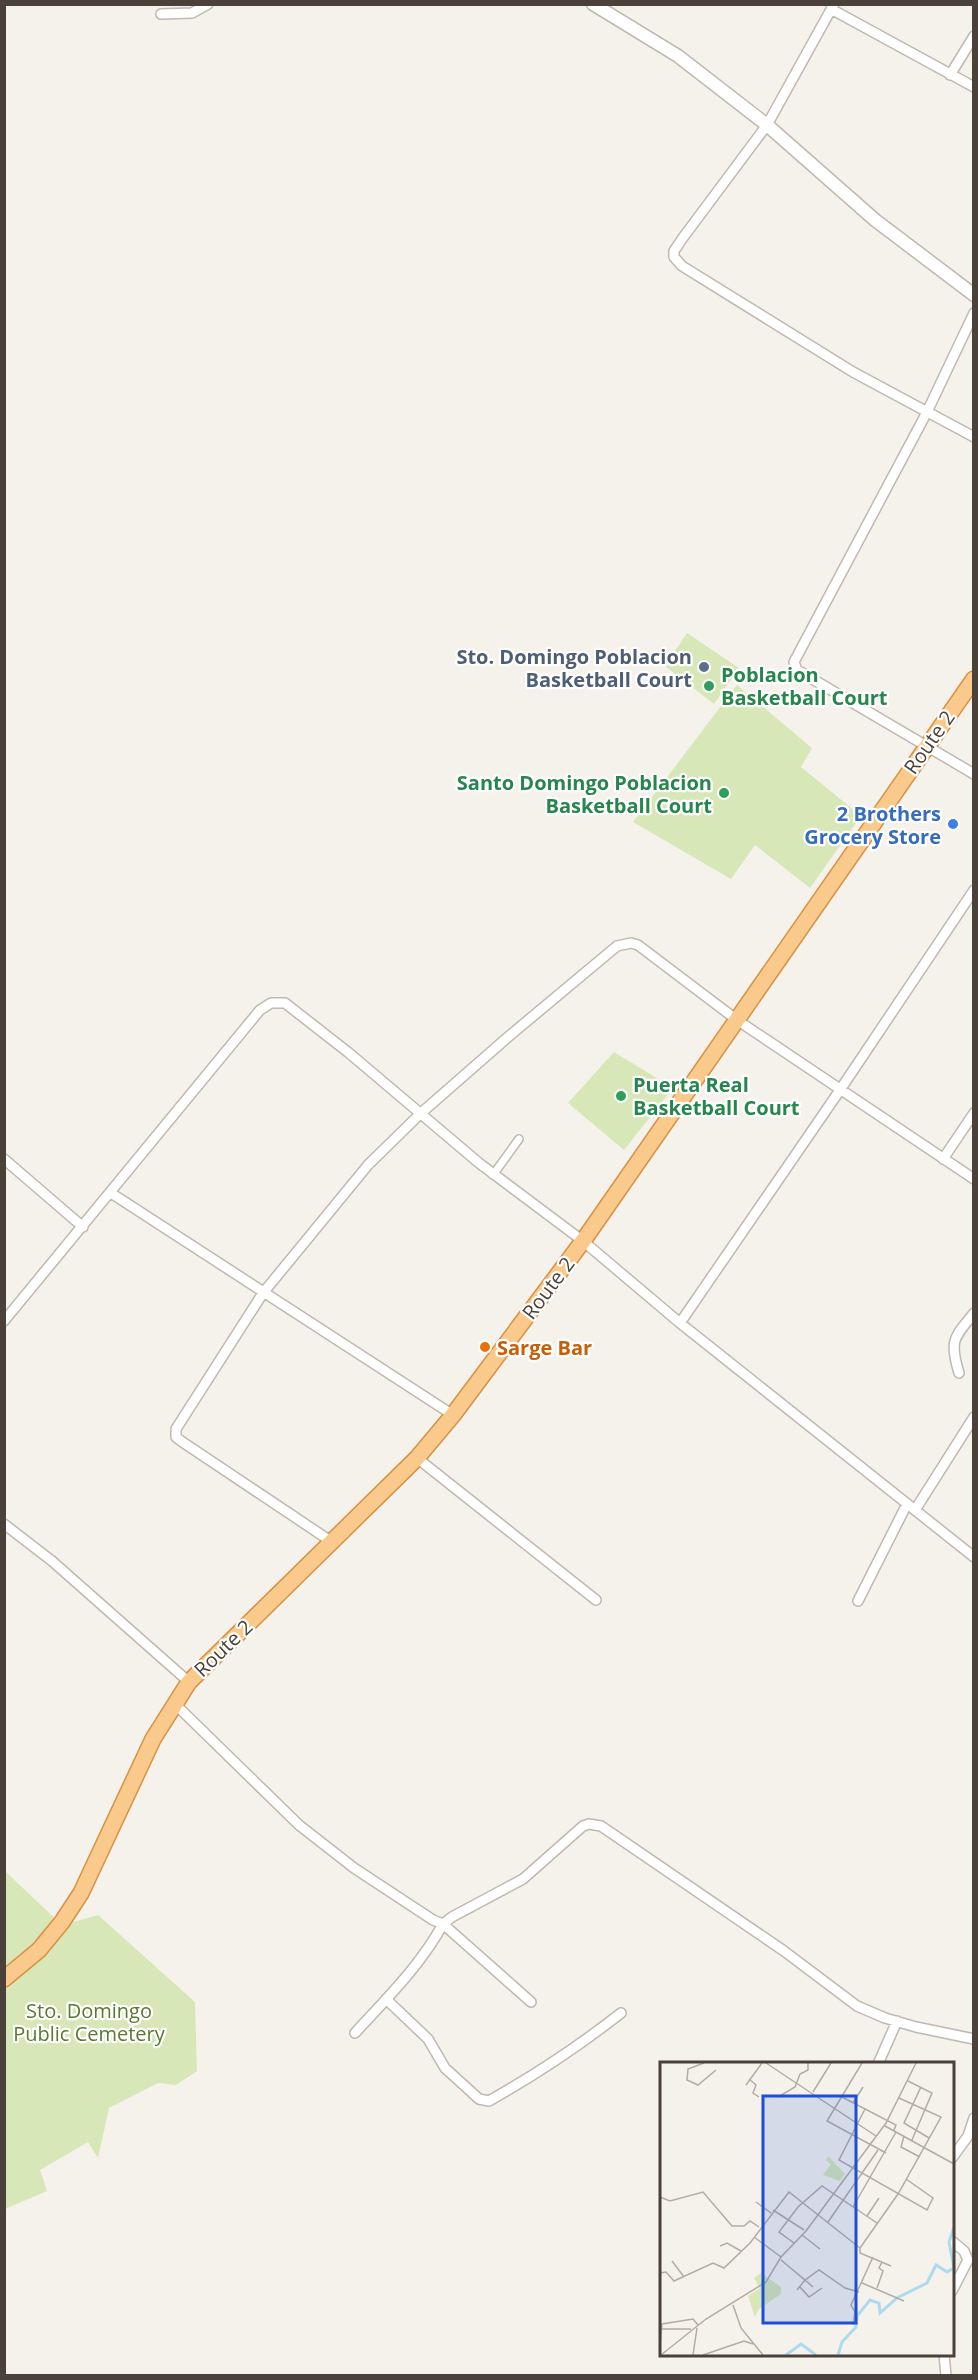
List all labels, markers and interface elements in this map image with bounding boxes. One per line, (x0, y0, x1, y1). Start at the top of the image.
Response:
place label: Sto. Domingo Poblacion Basketball Court (456, 643, 692, 693)
marker: Sto. Domingo Poblacion Basketball Court (697, 660, 711, 674)
place label: Poblacion Basketball Court (721, 661, 888, 711)
marker: Poblacion Basketball Court (702, 679, 716, 693)
street label: Route 2 (897, 705, 961, 779)
place label: Santo Domingo Poblacion Basketball Court (457, 769, 712, 819)
marker: Santo Domingo Poblacion Basketball Court (717, 786, 731, 800)
place label: 2 Brothers Grocery Store (804, 800, 941, 850)
marker: 2 Brothers Grocery Store (946, 817, 960, 831)
place label: Puerta Real Basketball Court (633, 1071, 800, 1121)
marker: Puerta Real Basketball Court (614, 1089, 628, 1103)
street label: Route 2 (516, 1251, 580, 1325)
place label: Sarge Bar (497, 1334, 592, 1361)
marker: Sarge Bar (478, 1340, 492, 1354)
street label: Route 2 (188, 1613, 258, 1683)
park label: Sto. Domingo Public Cemetery (13, 1997, 166, 2047)
inset map (660, 2062, 954, 2356)

